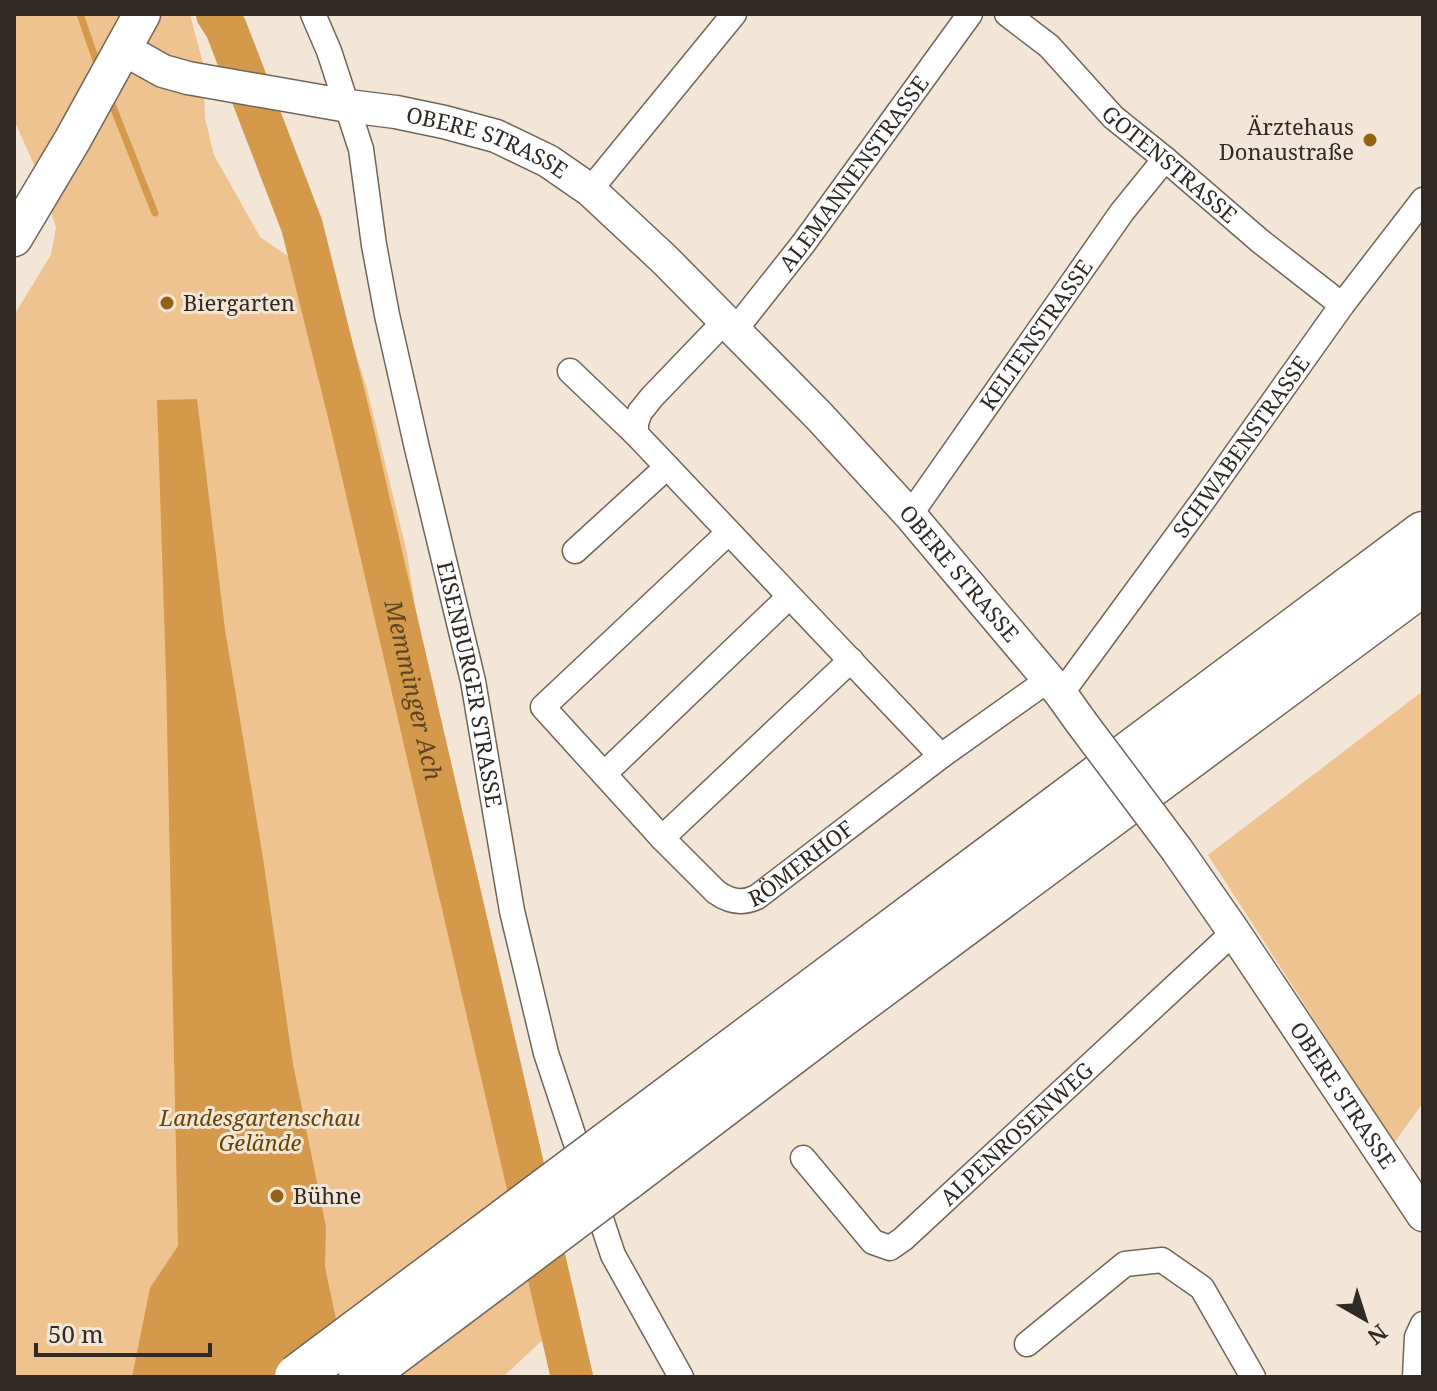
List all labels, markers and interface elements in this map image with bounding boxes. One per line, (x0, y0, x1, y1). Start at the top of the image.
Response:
street label: ALEMANNENSTRASSE (771, 69, 935, 277)
street label: GOTENSTRASSE (1096, 98, 1244, 229)
street label: OBERE STRASSE (404, 99, 574, 185)
place label: Ärztehaus Donaustraße (1219, 111, 1354, 166)
marker: Ärztehaus Donaustraße (1361, 131, 1379, 149)
street label: KELTENSTRASSE (972, 253, 1099, 416)
place label: Biergarten (183, 287, 295, 317)
marker: Biergarten (158, 294, 176, 312)
street label: SCHWABENSTRASSE (1165, 349, 1316, 543)
street label: OBERE STRASSE (894, 497, 1027, 648)
street label: EISENBURGER STRASSE (431, 558, 510, 809)
water label: Memminger Ach (377, 595, 451, 783)
street label: RÖMERHOF (743, 813, 859, 913)
street label: OBERE STRASSE (1284, 1015, 1404, 1174)
street label: ALPENROSENWEG (933, 1054, 1099, 1211)
park label: Landesgartenschau Gelände (159, 1102, 360, 1157)
place label: Bühne (293, 1180, 361, 1210)
marker: Bühne (268, 1187, 286, 1205)
north arrow (1325, 1279, 1405, 1359)
scale bar (36, 1307, 210, 1357)
text: 50 m (48, 1317, 104, 1350)
text: N (1362, 1318, 1394, 1352)

